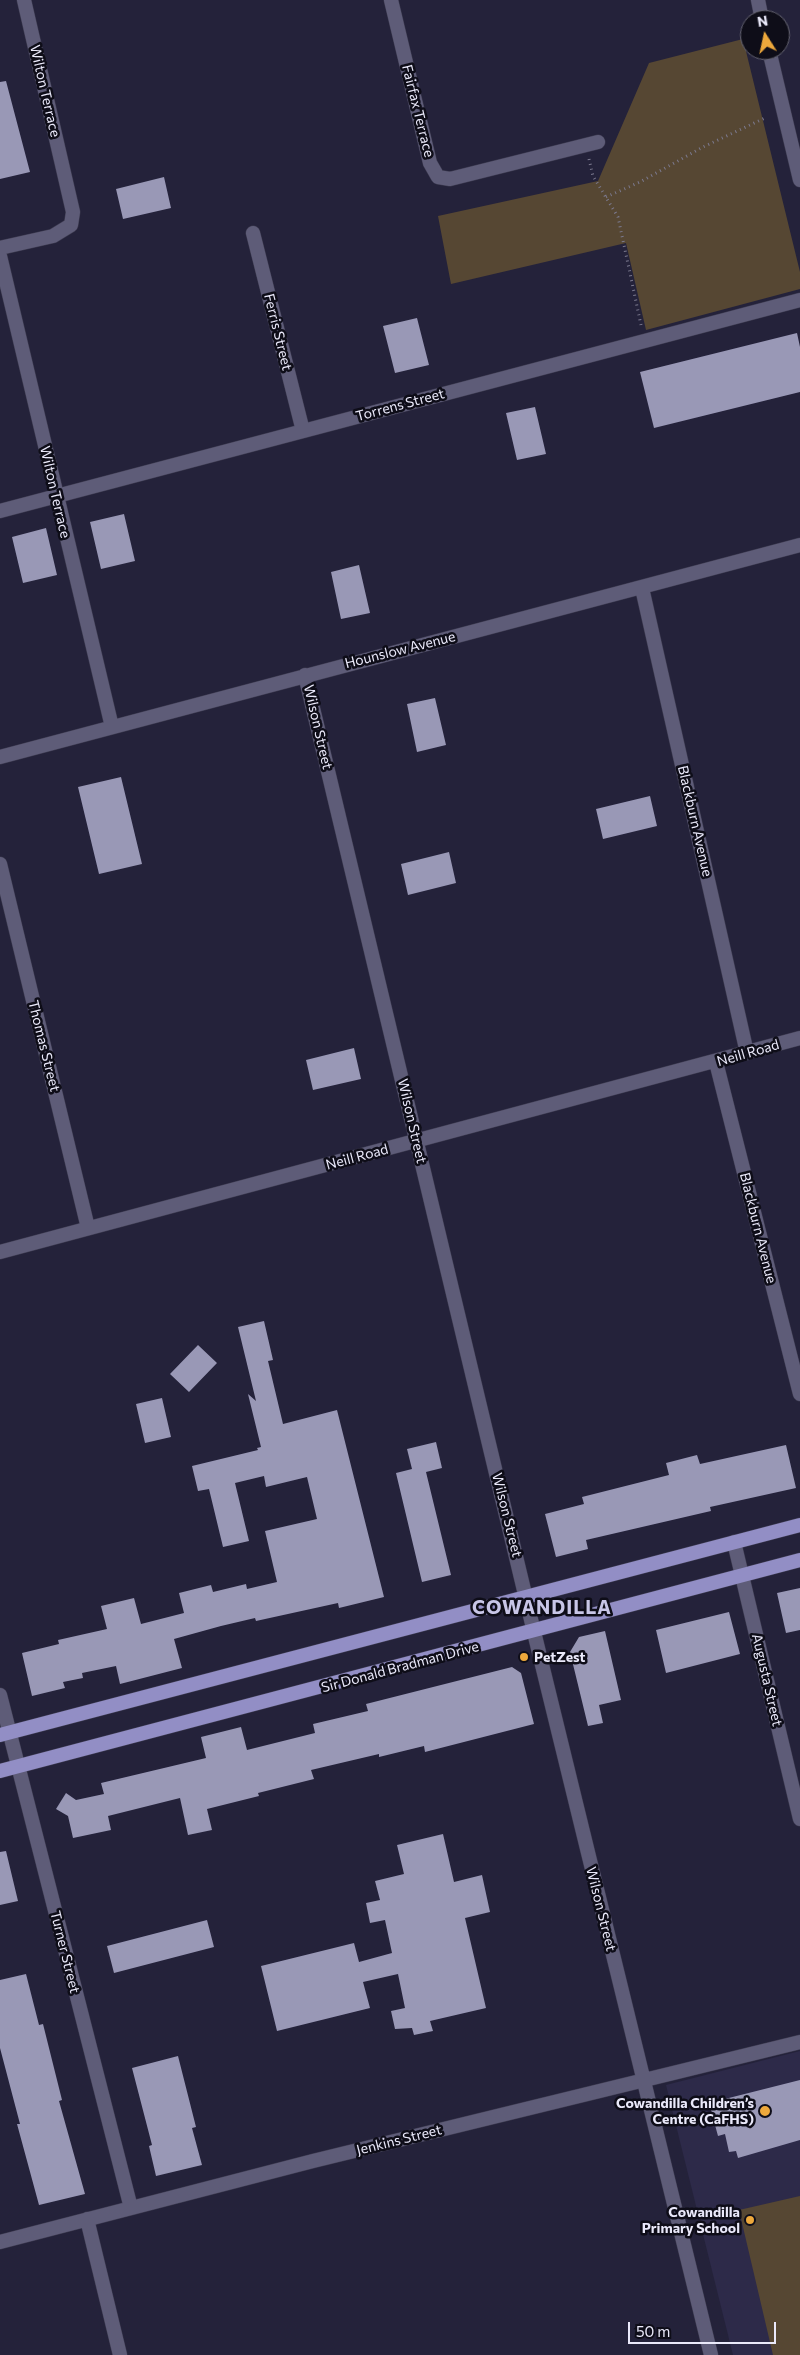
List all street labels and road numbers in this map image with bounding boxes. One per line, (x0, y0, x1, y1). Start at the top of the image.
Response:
street label: Wilton Terrace (26, 43, 64, 139)
street label: Fairfax Terrace (398, 63, 438, 159)
street label: Ferris Street (260, 292, 296, 372)
street label: Torrens Street (354, 385, 446, 425)
street label: Wilton Terrace (36, 444, 74, 540)
street label: Hounslow Avenue (343, 628, 457, 672)
street label: Wilson Street (300, 683, 336, 771)
street label: Blackburn Avenue (674, 764, 716, 878)
street label: Thomas Street (25, 999, 63, 1093)
street label: Neill Road (715, 1036, 781, 1070)
street label: Wilson Street (394, 1077, 430, 1165)
street label: Neill Road (324, 1141, 390, 1173)
street label: Blackburn Avenue (736, 1171, 780, 1285)
street label: Wilson Street (488, 1471, 526, 1559)
street label: Augusta Street (748, 1632, 786, 1728)
street label: Sir Donald Bradman Drive (319, 1638, 481, 1696)
street label: Wilson Street (582, 1865, 620, 1953)
street label: Turner Street (47, 1909, 83, 1995)
street label: Jenkins Street (355, 2121, 443, 2159)

